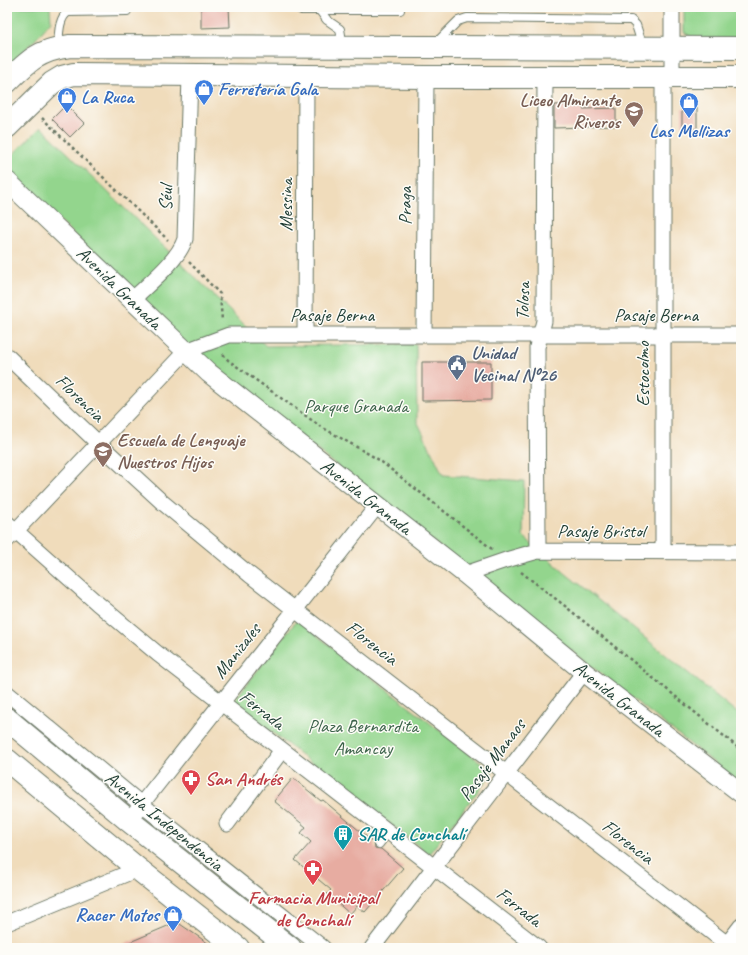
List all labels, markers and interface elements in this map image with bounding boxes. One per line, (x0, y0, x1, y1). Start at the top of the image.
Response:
place label: Ferretería Gala (218, 77, 320, 101)
shop icon: Ferretería Gala (193, 78, 215, 106)
place label: La Ruca (81, 85, 136, 109)
shop icon: La Ruca (56, 86, 78, 114)
place label: Liceo Almirante Riveros (520, 88, 622, 134)
shop icon: Las Mellizas (678, 91, 700, 119)
school or university icon: Liceo Almirante Riveros (623, 100, 645, 128)
place label: Las Mellizas (649, 119, 731, 143)
street label: Messina (274, 176, 298, 231)
street label: Séul (154, 181, 179, 211)
street label: Praga (393, 186, 417, 225)
street label: Avenida Granada (71, 241, 168, 336)
street label: Tolosa (510, 279, 536, 320)
street label: Pasaje Berna (290, 303, 375, 327)
street label: Pasaje Berna (614, 303, 699, 327)
street label: Estocolmo (631, 340, 655, 406)
place label: Unidad Vecinal Nº26 (471, 341, 558, 387)
public building icon: Unidad Vecinal Nº26 (446, 353, 468, 381)
street label: Florencia (50, 369, 111, 428)
park label: Parque Granada (304, 394, 410, 418)
place label: Escuela de Lenguaje Nuestros Hijos (117, 428, 246, 474)
school or university icon: Escuela de Lenguaje Nuestros Hijos (92, 440, 114, 468)
street label: Avenida Granada (315, 454, 418, 542)
street label: Pasaje Bristol (557, 519, 649, 543)
street label: Florencia (341, 615, 404, 672)
street label: Manizales (208, 617, 268, 683)
street label: Avenida Granada (568, 656, 671, 744)
street label: Ferrada (234, 685, 291, 737)
street label: Pasaje Manaos (453, 712, 532, 806)
park label: Plaza Bernardita Amancay (308, 714, 420, 760)
street label: Avenida Independencia (100, 766, 229, 877)
place label: San Andrés (205, 767, 284, 791)
pharmacy icon: San Andrés (180, 768, 202, 796)
street label: Florencia (597, 814, 660, 871)
place label: SAR de Conchalí (357, 822, 469, 846)
building icon: SAR de Conchalí (332, 823, 354, 851)
pharmacy icon: Farmacia Municipal de Conchalí (302, 858, 324, 886)
street label: Ferrada (491, 882, 548, 934)
place label: Farmacia Municipal de Conchalí (248, 886, 381, 932)
place label: Racer Motos (75, 903, 161, 927)
shop icon: Racer Motos (162, 904, 184, 932)

